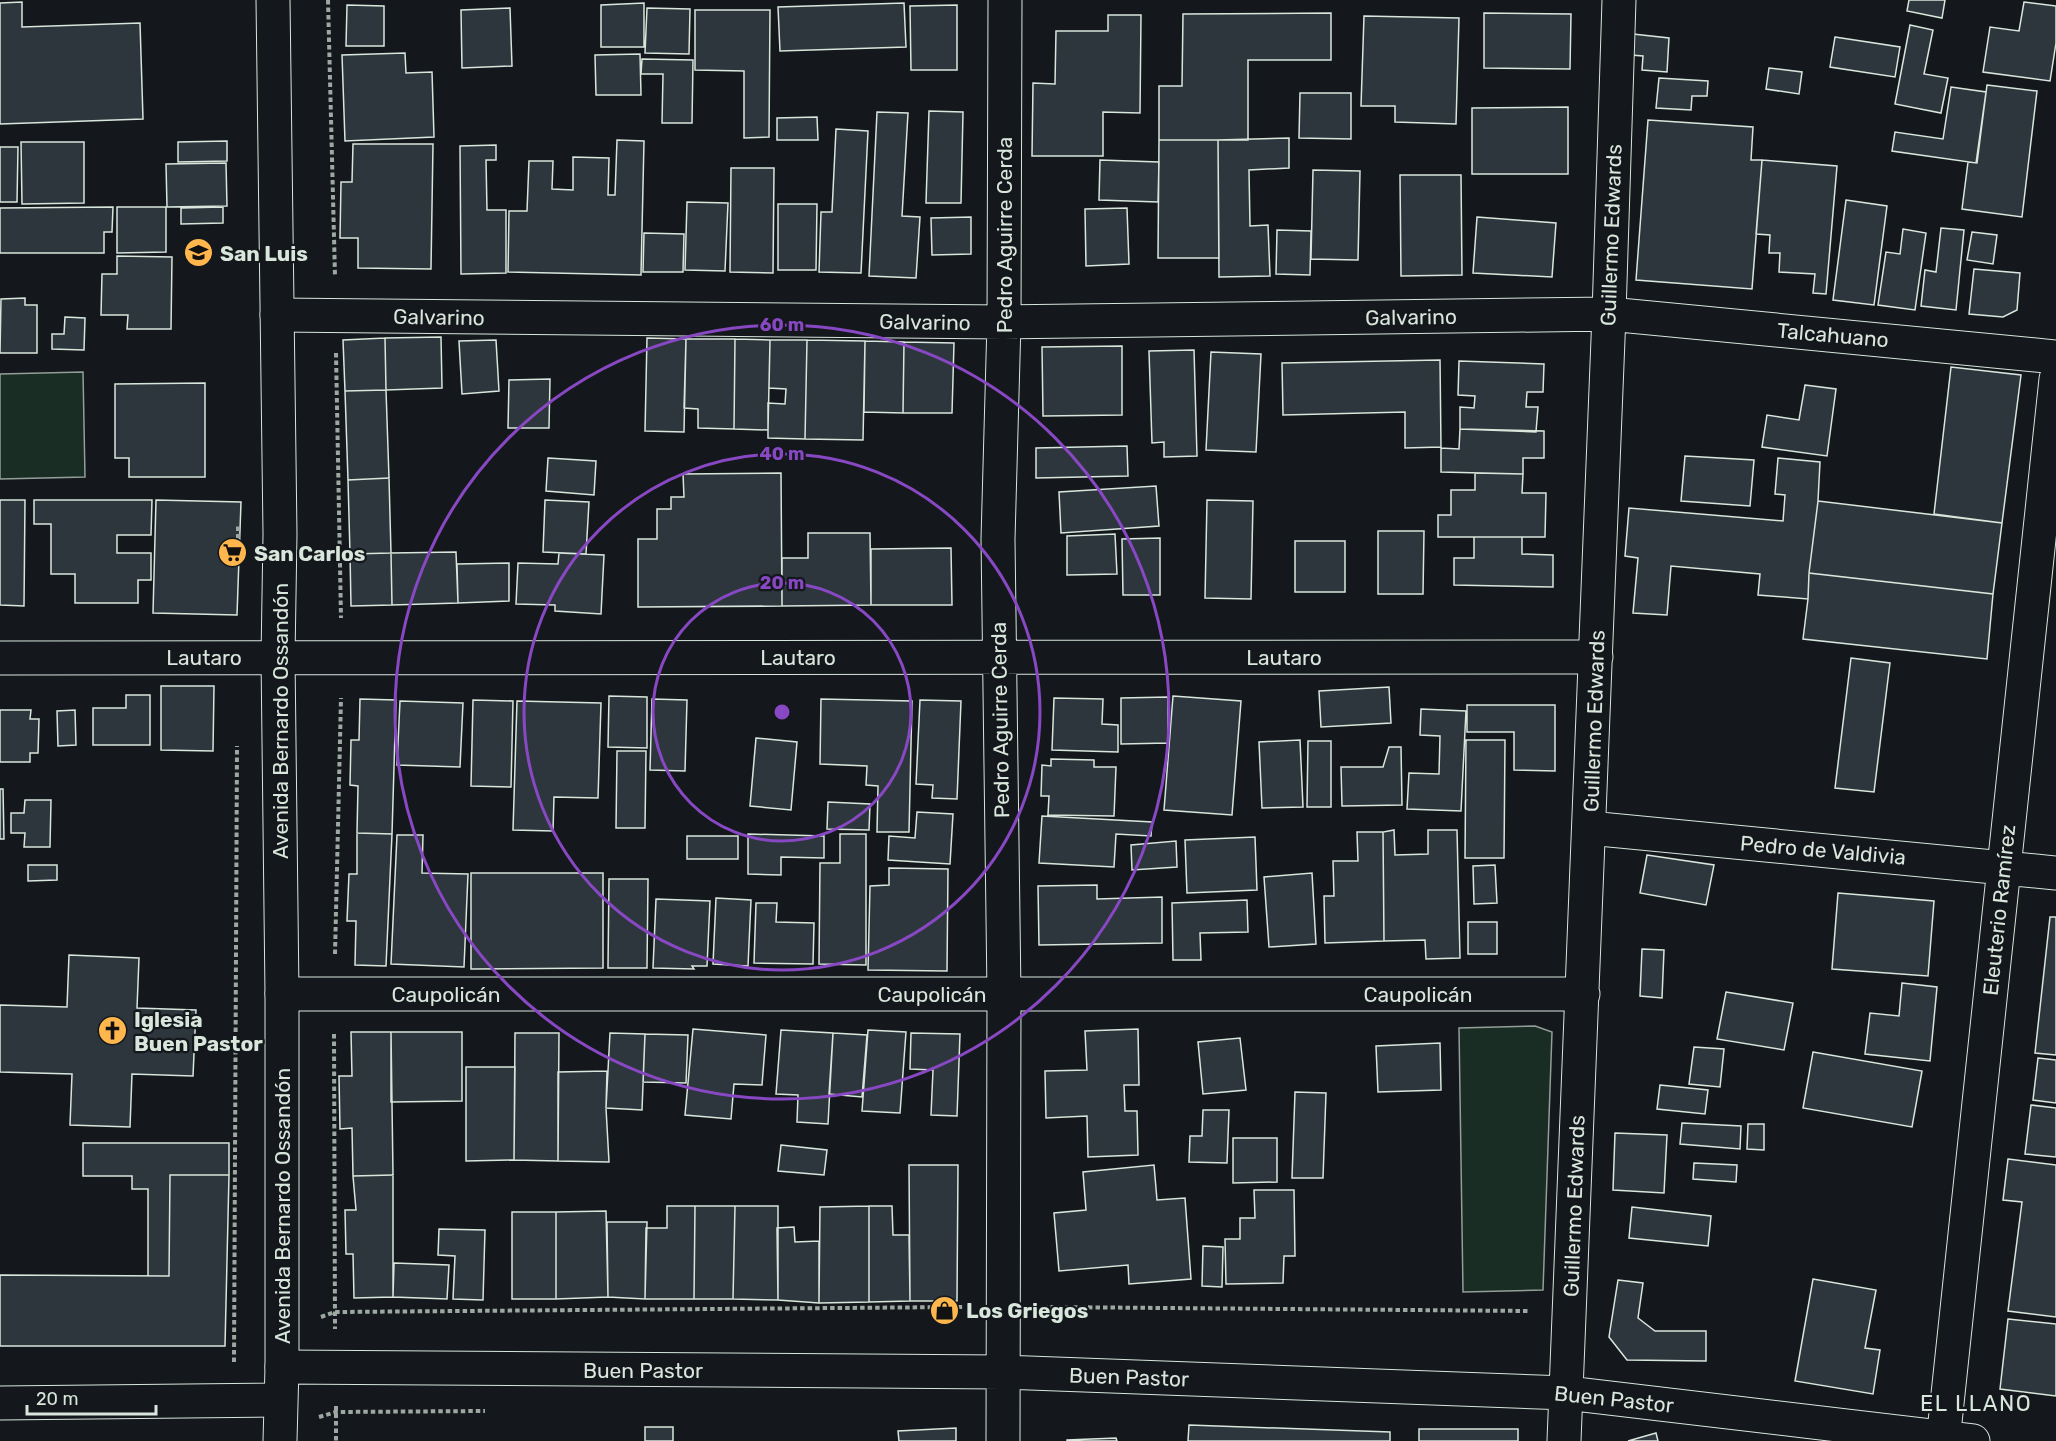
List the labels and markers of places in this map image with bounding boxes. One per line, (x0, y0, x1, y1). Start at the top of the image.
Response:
school or university icon: San Luis (183, 237, 215, 269)
place label: San Luis (220, 241, 308, 266)
supermarket icon: San Carlos (217, 537, 249, 569)
place label: San Carlos (254, 541, 365, 566)
centre of rings (772, 702, 792, 722)
place label: Iglesia Buen Pastor (134, 1007, 263, 1056)
church icon: Iglesia Buen Pastor (97, 1015, 129, 1047)
shop icon: Los Griegos (929, 1294, 961, 1326)
place label: Los Griegos (966, 1298, 1088, 1323)

